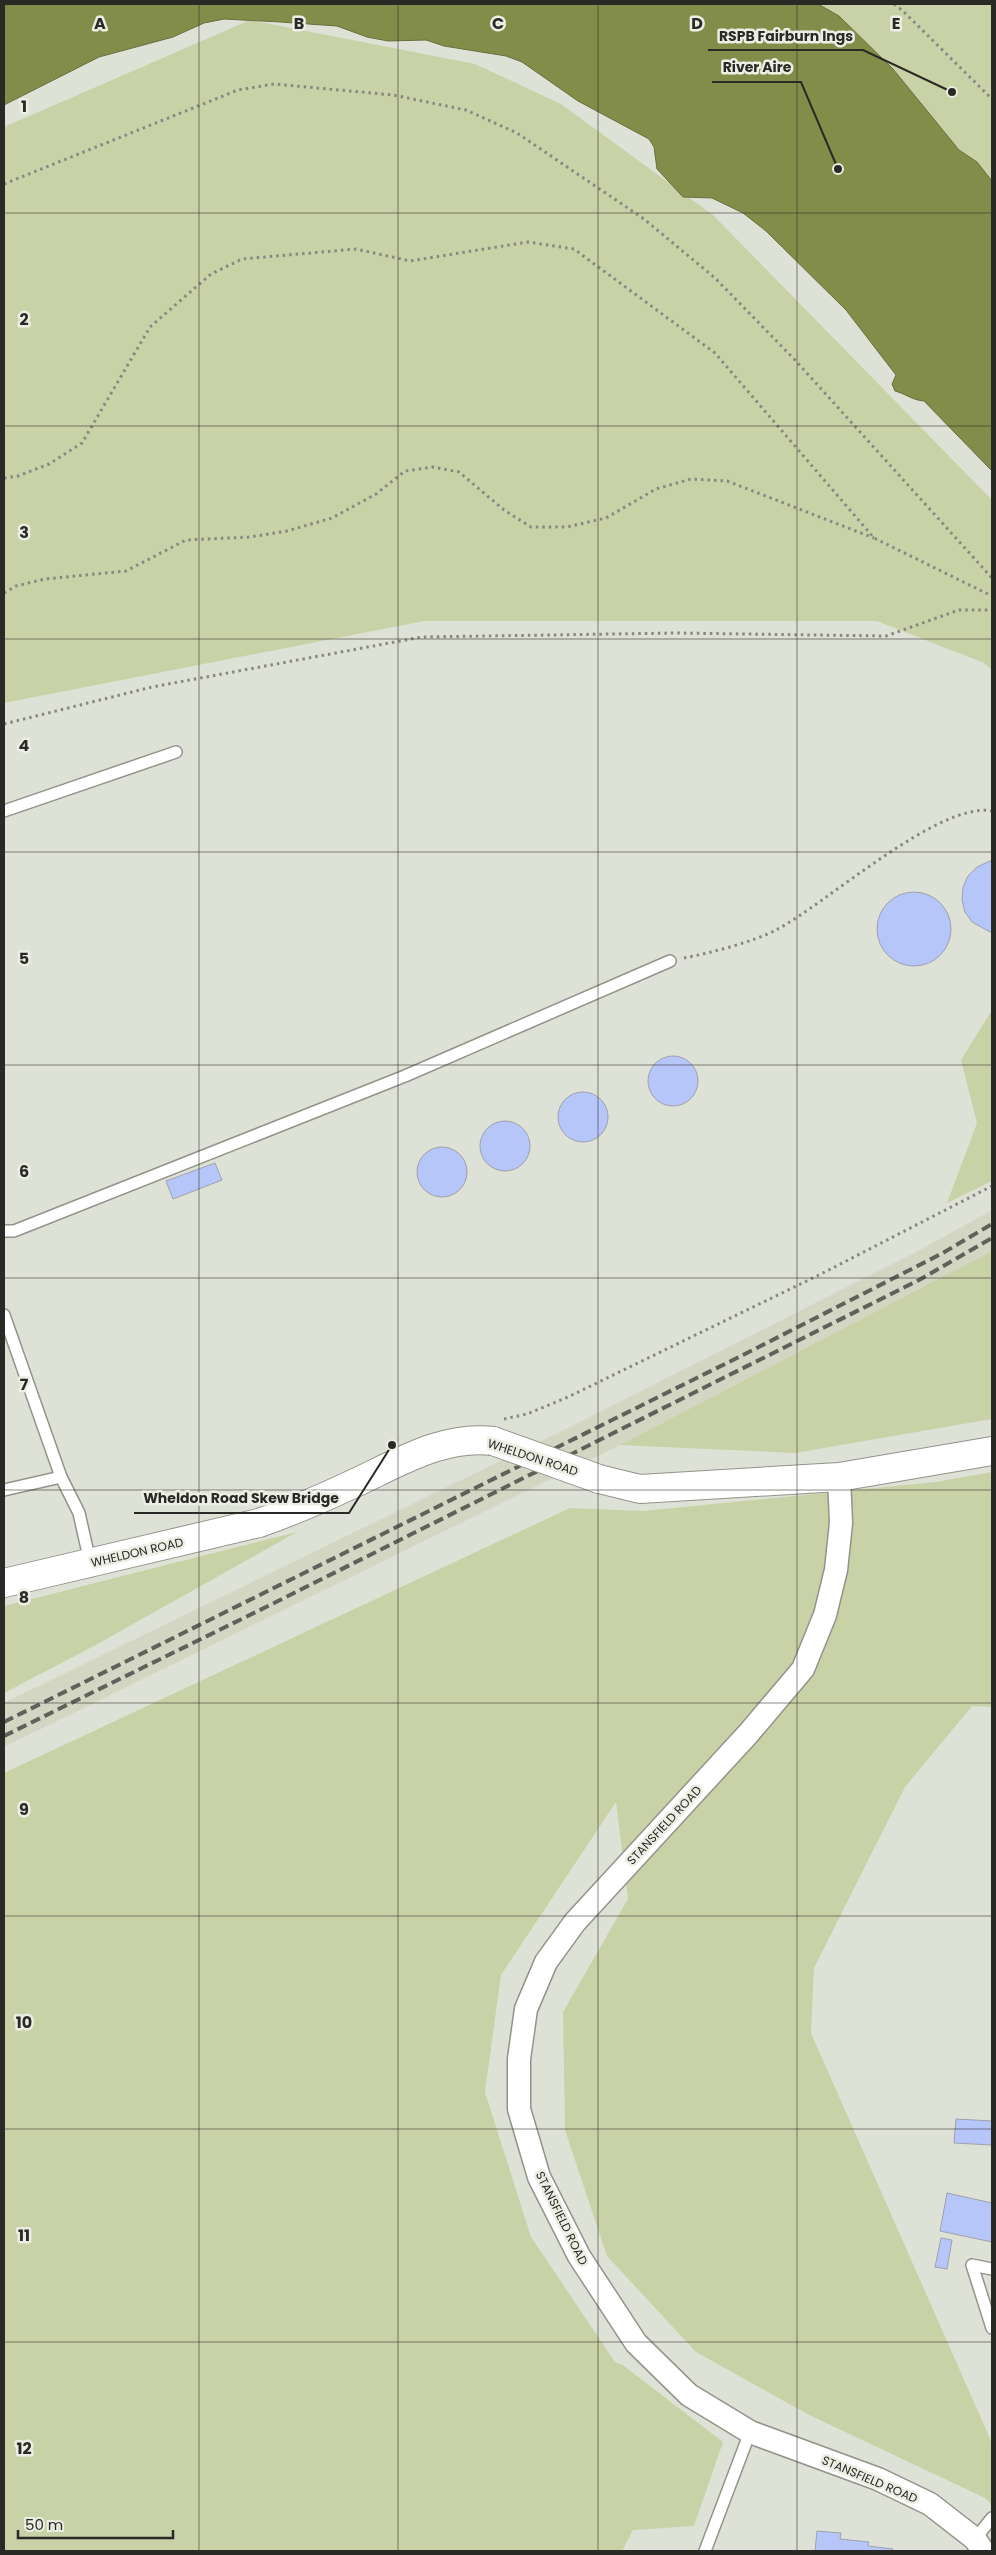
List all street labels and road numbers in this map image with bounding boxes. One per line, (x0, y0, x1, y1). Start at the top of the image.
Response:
street label: WHELDON ROAD (486, 1434, 580, 1480)
street label: WHELDON ROAD (89, 1533, 185, 1571)
street label: STANSFIELD ROAD (623, 1782, 705, 1868)
street label: STANSFIELD ROAD (532, 2168, 592, 2268)
street label: STANSFIELD ROAD (820, 2451, 920, 2507)

